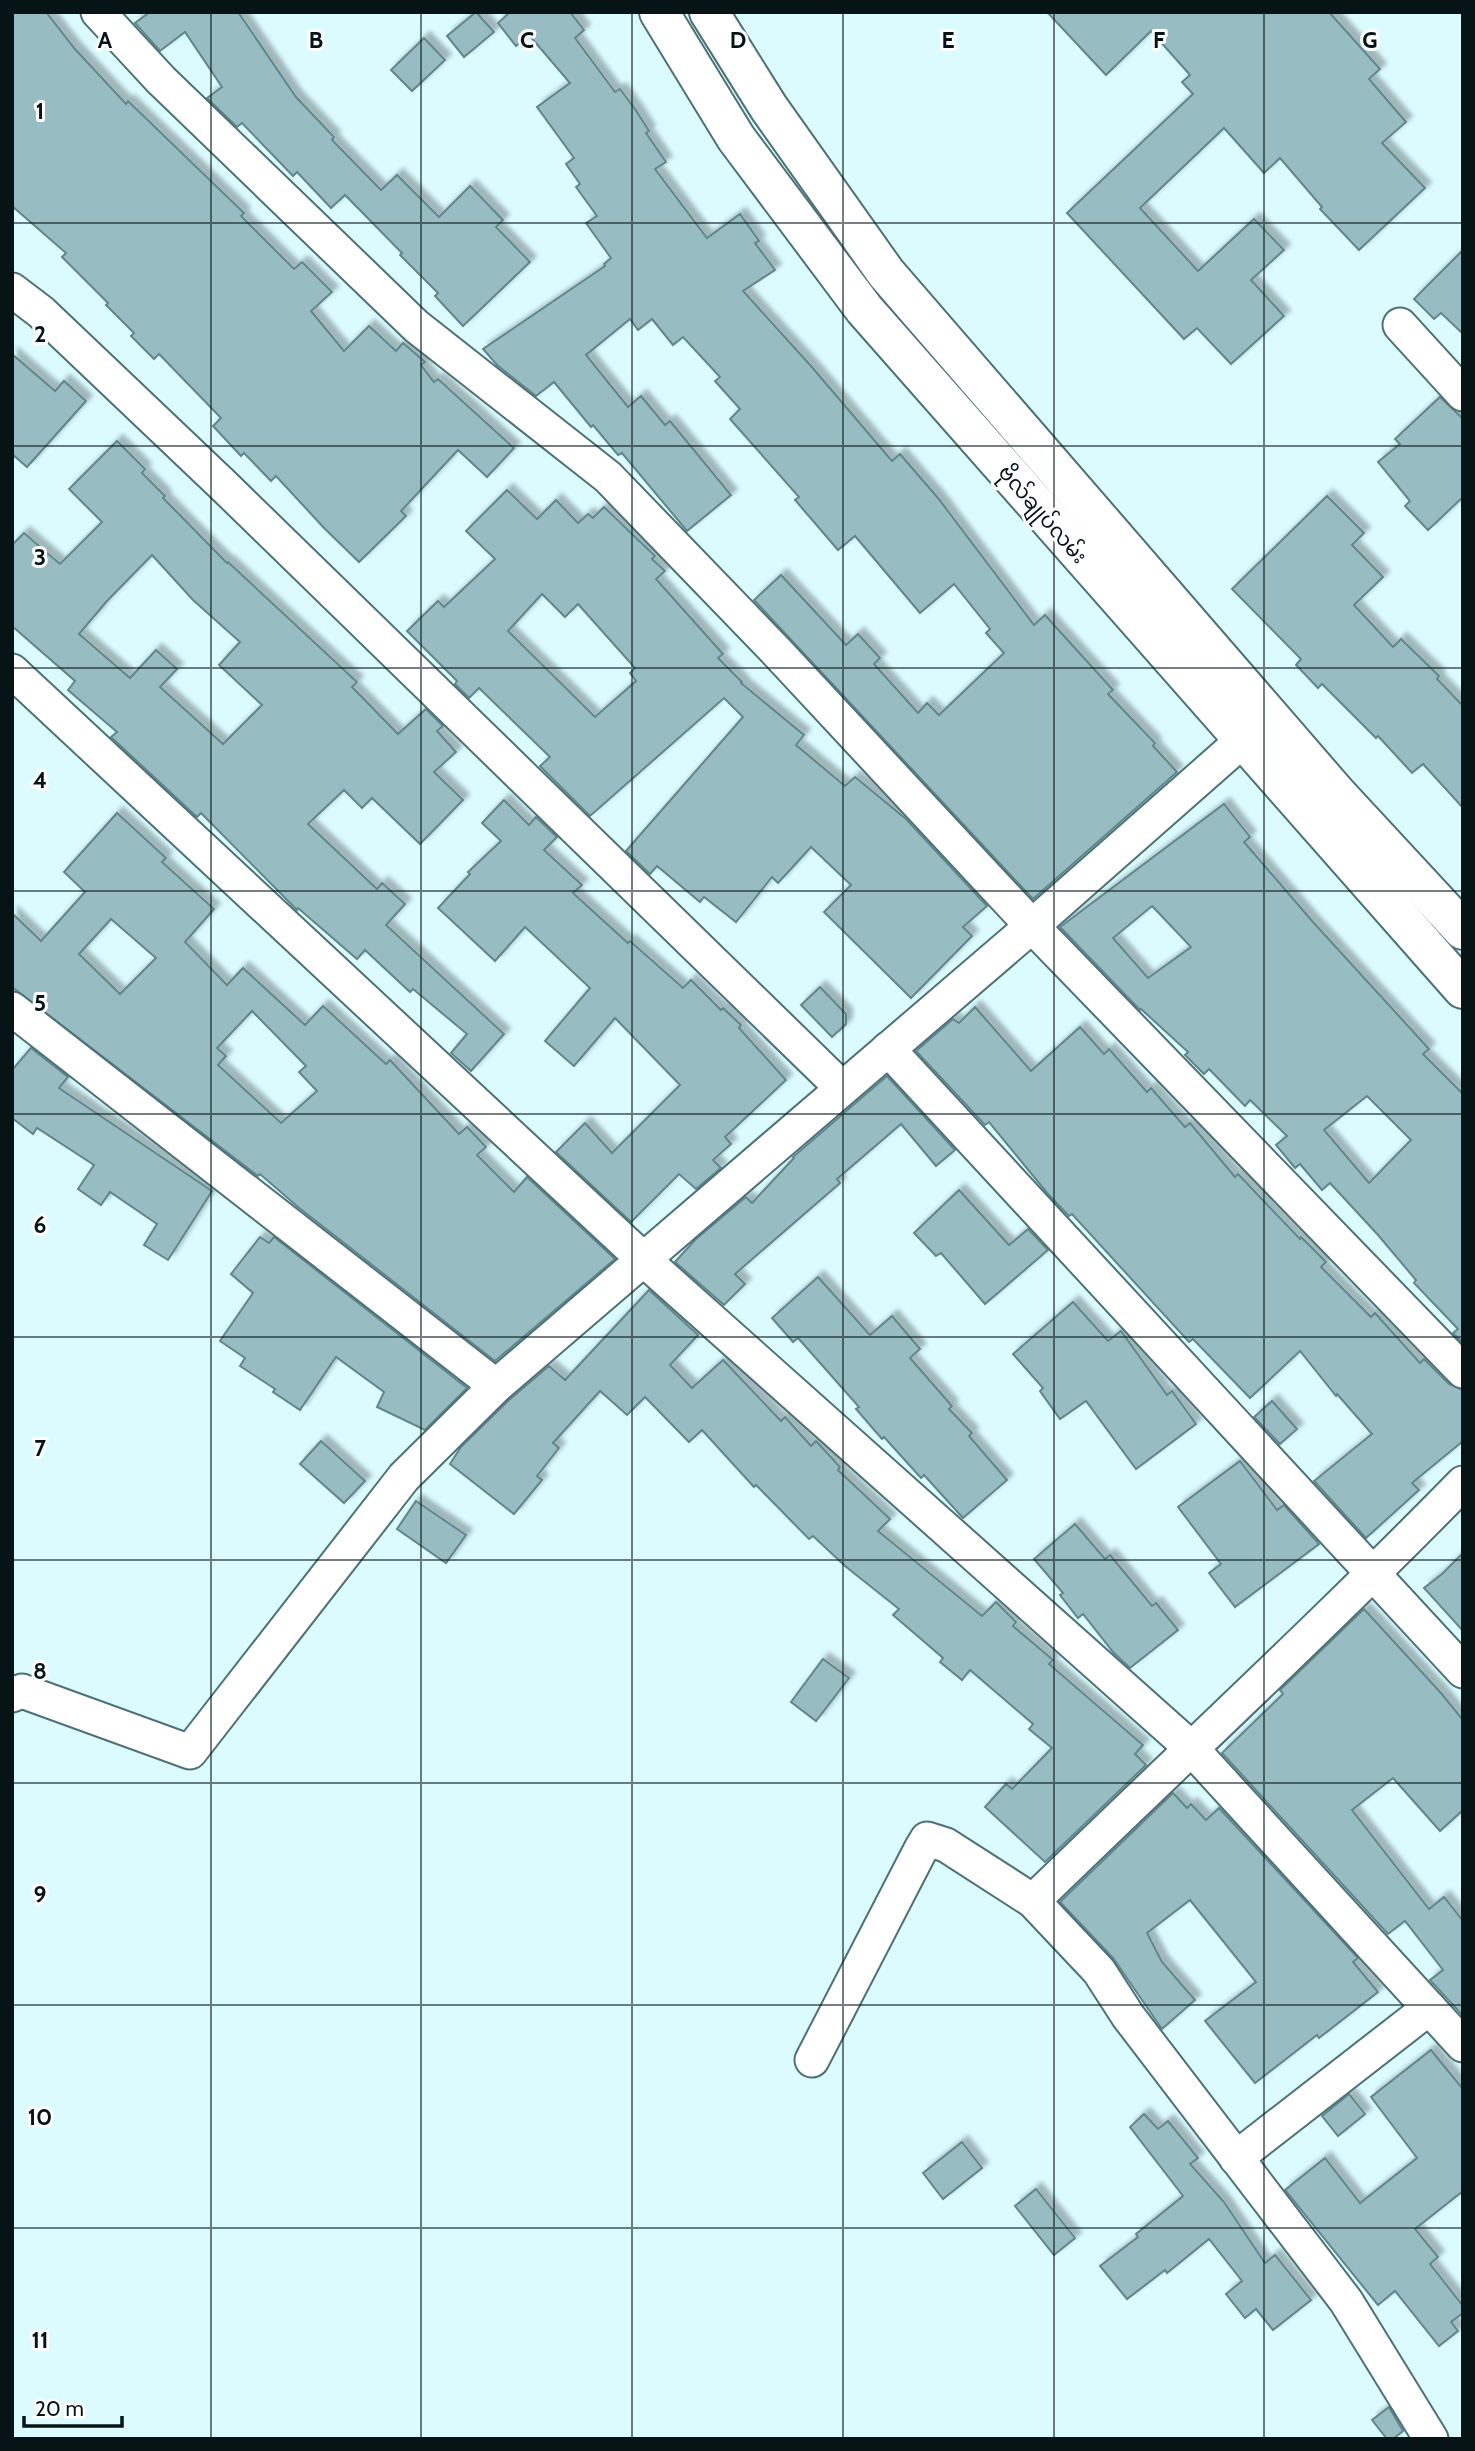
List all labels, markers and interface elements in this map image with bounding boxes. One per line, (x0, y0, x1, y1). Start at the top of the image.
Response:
text: A (98, 26, 113, 54)
text: B (309, 26, 323, 54)
text: C (520, 26, 534, 54)
text: D (730, 26, 746, 54)
text: E (941, 26, 955, 54)
text: F (1153, 26, 1165, 54)
text: G (1362, 26, 1378, 54)
text: 1 (36, 97, 44, 125)
text: 2 (34, 320, 46, 348)
street label: ဗိုလ်ချုပ်လမ်း (989, 458, 1095, 572)
text: 3 (34, 543, 46, 571)
text: 4 (33, 766, 47, 794)
text: 5 (34, 989, 46, 1017)
text: 6 (34, 1211, 46, 1239)
text: 7 (34, 1434, 46, 1462)
text: 8 (33, 1657, 47, 1685)
text: 9 (34, 1880, 46, 1908)
text: 10 (28, 2103, 52, 2131)
text: 11 (32, 2326, 48, 2354)
scale bar (24, 2384, 122, 2428)
text: 20 m (35, 2396, 84, 2421)

